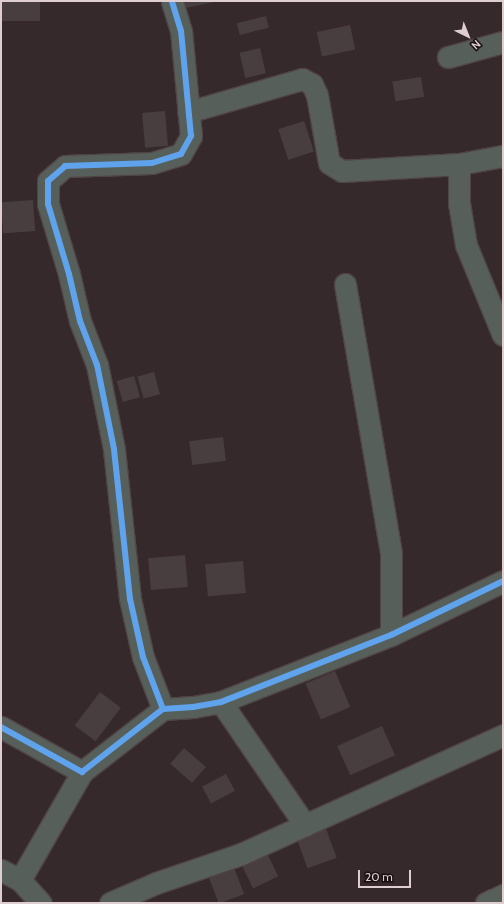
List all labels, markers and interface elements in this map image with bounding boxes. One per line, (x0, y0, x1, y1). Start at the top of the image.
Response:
north arrow (448, 16, 488, 56)
text: N (469, 37, 484, 53)
scale bar (360, 862, 413, 888)
text: 20 m (365, 869, 393, 884)

